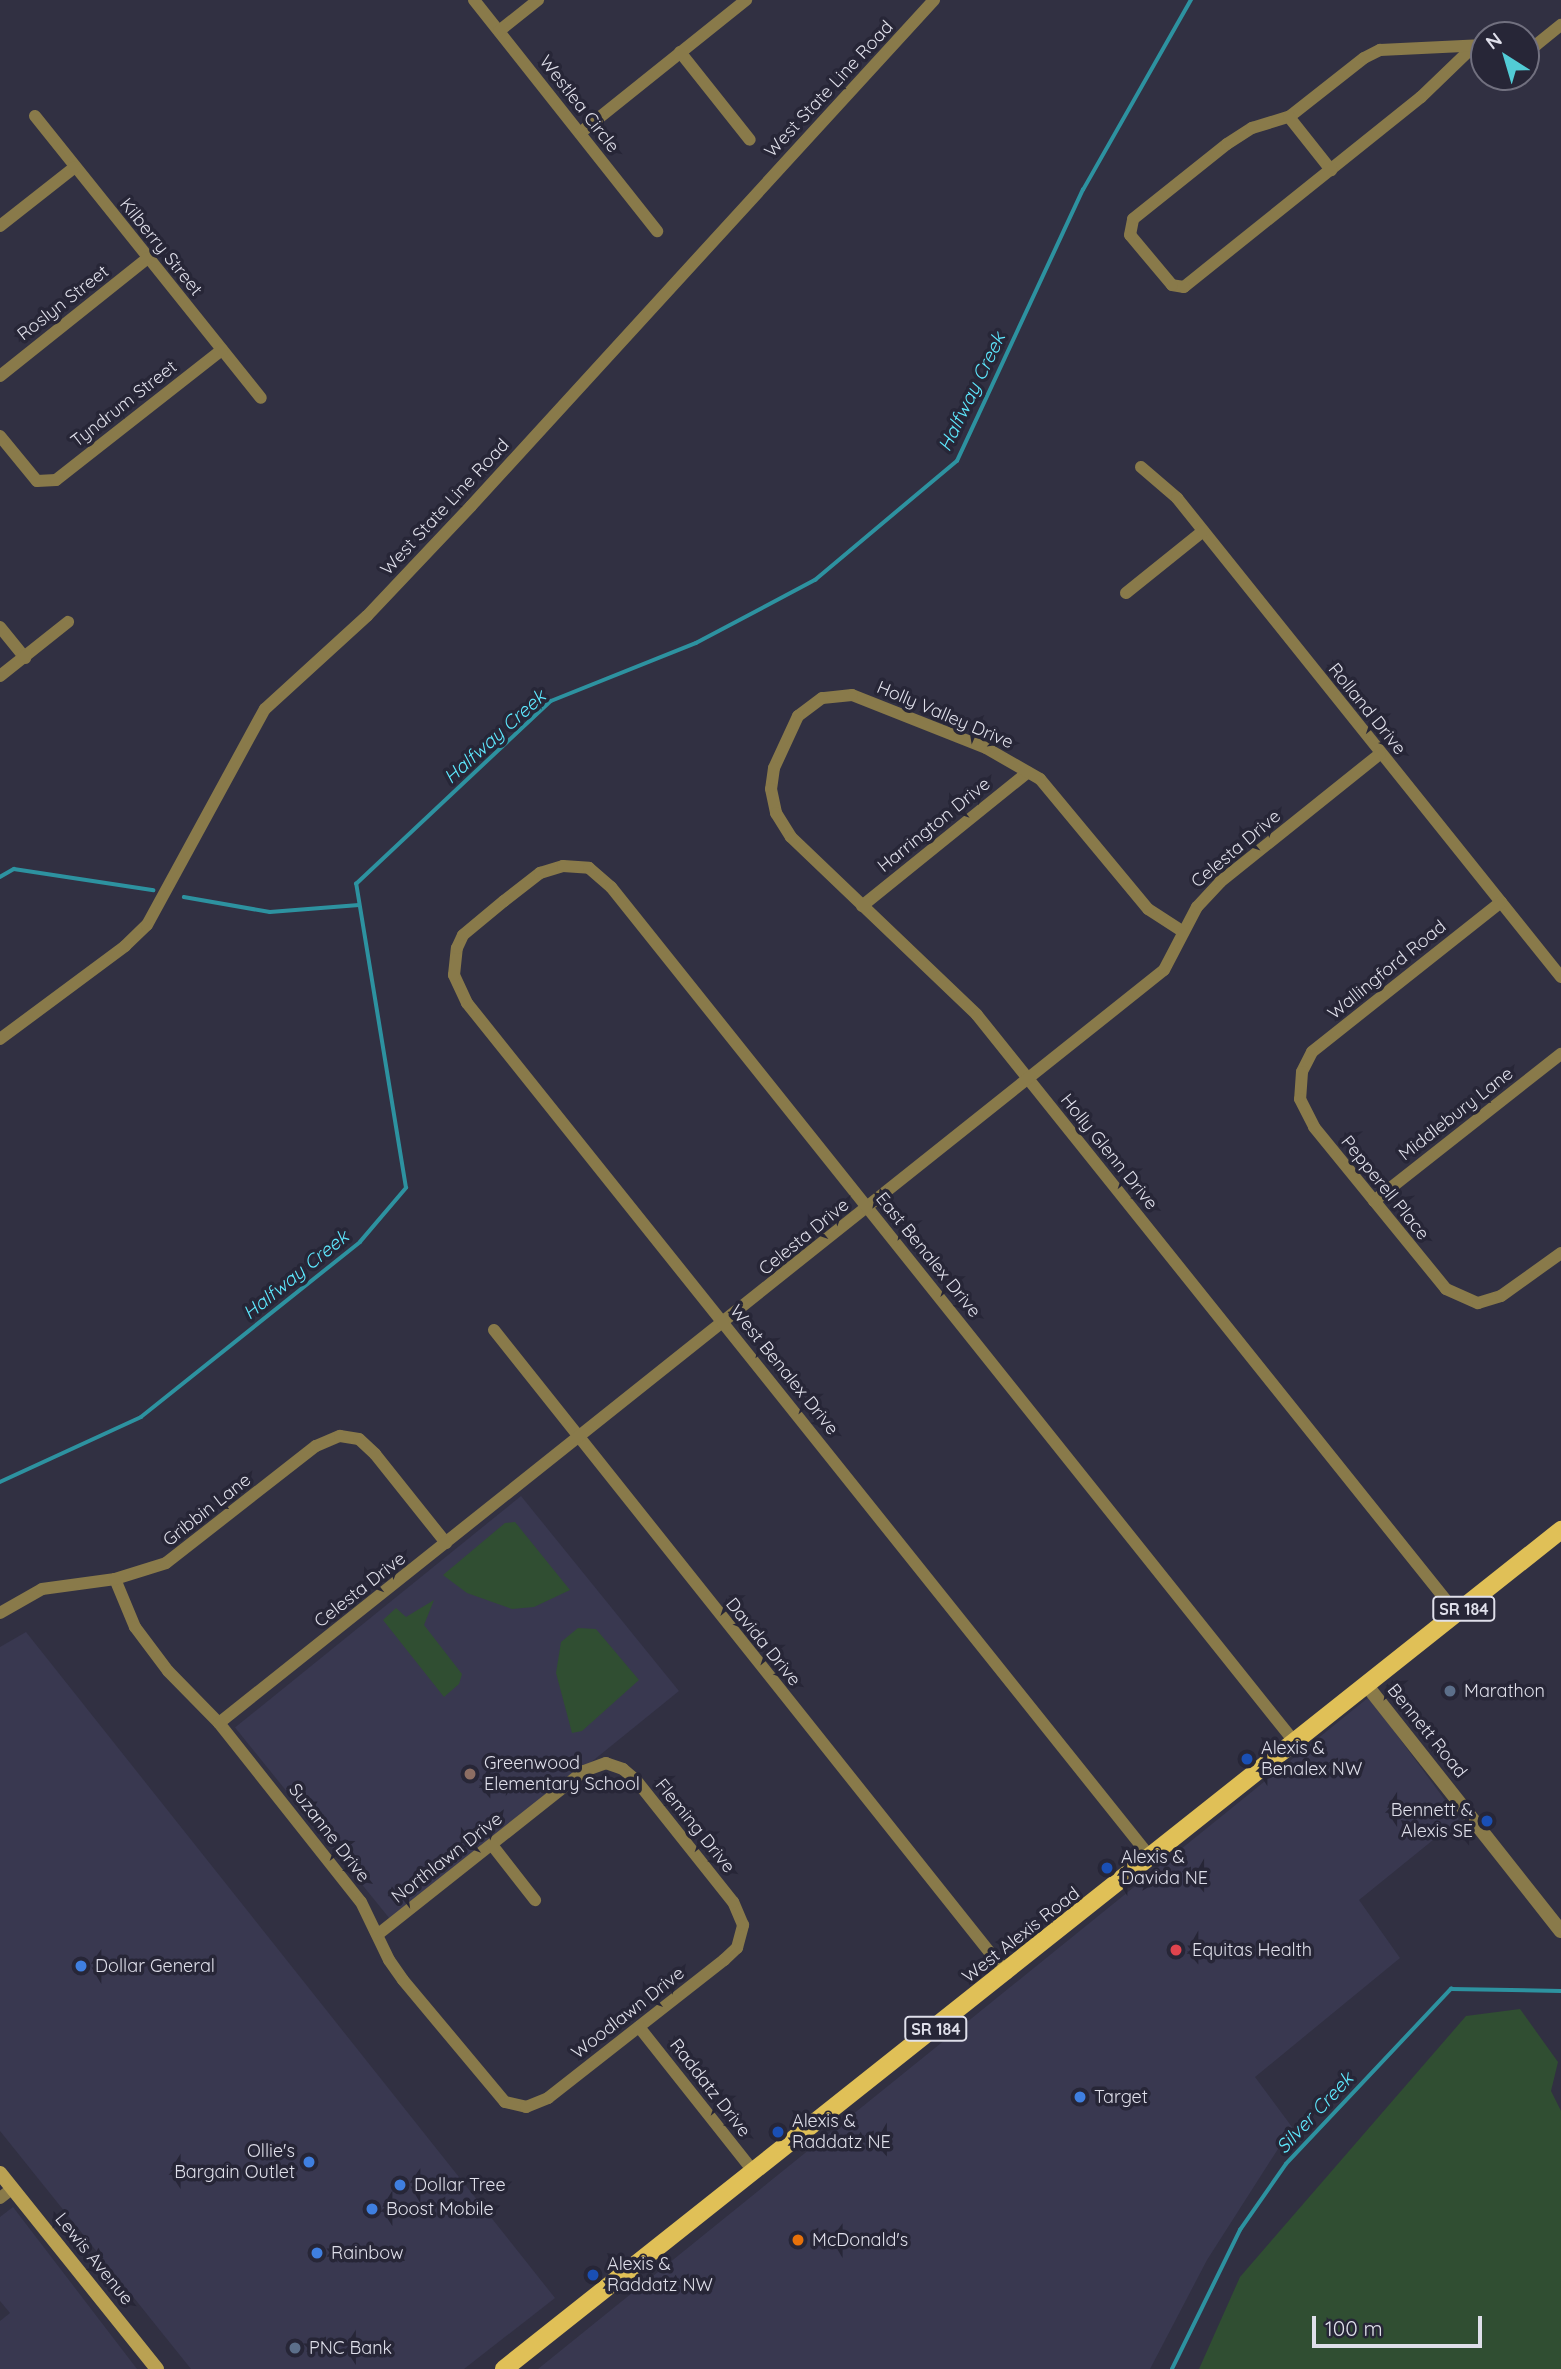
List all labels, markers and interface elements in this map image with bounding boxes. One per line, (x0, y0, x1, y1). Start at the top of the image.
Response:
street label: West State Line Road (760, 16, 898, 162)
north arrow (1470, 21, 1540, 91)
text: N (1481, 27, 1506, 55)
street label: Westlea Circle (534, 51, 624, 157)
street label: Kilberry Street (115, 194, 207, 300)
street label: Roslyn Street (13, 261, 113, 345)
water label: Halfway Creek (933, 329, 1011, 455)
street label: Tyndrum Street (67, 356, 181, 452)
street label: West State Line Road (376, 434, 514, 580)
street label: Rolland Drive (1323, 659, 1411, 759)
street label: Holly Valley Drive (873, 676, 1017, 754)
water label: Halfway Creek (439, 685, 551, 789)
street label: Harrington Drive (873, 773, 995, 877)
street label: Celesta Drive (1187, 805, 1285, 893)
street label: Wallingford Road (1324, 916, 1450, 1024)
street label: Middlebury Lane (1395, 1063, 1517, 1165)
street label: Holly Glenn Drive (1056, 1090, 1162, 1214)
street label: Pepperell Place (1336, 1132, 1434, 1244)
street label: East Benalex Drive (871, 1188, 985, 1322)
street label: Celesta Drive (755, 1194, 853, 1280)
water label: Halfway Creek (239, 1225, 353, 1325)
street label: West Benalex Drive (725, 1301, 843, 1439)
street label: Gribbin Lane (159, 1469, 255, 1551)
street label: Celesta Drive (310, 1548, 410, 1632)
street label: Davida Drive (721, 1594, 805, 1690)
road number: SR 184 (1431, 1596, 1497, 1622)
street label: Bennett Road (1383, 1680, 1471, 1782)
place label: Marathon (1464, 1680, 1545, 1702)
marker: Marathon (1442, 1683, 1458, 1699)
place label: Alexis & Benalex NW (1261, 1738, 1362, 1780)
marker: Alexis & Benalex NW (1239, 1751, 1255, 1767)
place label: Greenwood Elementary School (484, 1753, 640, 1796)
marker: Greenwood Elementary School (462, 1766, 478, 1782)
street label: Fleming Drive (651, 1775, 739, 1877)
street label: Suzanne Drive (284, 1779, 374, 1887)
place label: Bennett & Alexis SE (1391, 1800, 1473, 1842)
street label: Northlawn Drive (387, 1808, 507, 1908)
marker: Bennett & Alexis SE (1479, 1813, 1495, 1829)
place label: Alexis & Davida NE (1121, 1847, 1208, 1890)
marker: Alexis & Davida NE (1099, 1860, 1115, 1876)
street label: West Alexis Road (958, 1882, 1084, 1988)
place label: Equitas Health (1192, 1939, 1312, 1961)
marker: Equitas Health (1166, 1940, 1186, 1960)
place label: Dollar General (95, 1955, 215, 1977)
marker: Dollar General (73, 1958, 89, 1974)
street label: Woodlawn Drive (567, 1962, 689, 2064)
road number: SR 184 (903, 2016, 969, 2041)
street label: Raddatz Drive (665, 2035, 755, 2141)
water label: Silver Creek (1272, 2068, 1358, 2158)
place label: Target (1094, 2086, 1148, 2108)
marker: Target (1072, 2089, 1088, 2105)
place label: Alexis & Raddatz NE (792, 2111, 891, 2154)
marker: Alexis & Raddatz NE (770, 2124, 786, 2140)
place label: Ollie's Bargain Outlet (174, 2141, 295, 2184)
marker: Ollie's Bargain Outlet (301, 2154, 317, 2170)
place label: Dollar Tree (414, 2174, 506, 2196)
marker: Dollar Tree (392, 2177, 408, 2193)
place label: Boost Mobile (386, 2198, 494, 2220)
marker: Boost Mobile (364, 2201, 380, 2217)
street label: Lewis Avenue (50, 2209, 138, 2309)
place label: McDonald's (812, 2229, 908, 2251)
marker: McDonald's (790, 2232, 806, 2248)
place label: Rainbow (331, 2242, 404, 2264)
marker: Rainbow (309, 2245, 325, 2261)
place label: Alexis & Raddatz NW (607, 2254, 713, 2296)
marker: Alexis & Raddatz NW (585, 2267, 601, 2283)
scale bar (1316, 2302, 1486, 2346)
text: 100 m (1325, 2315, 1383, 2341)
place label: PNC Bank (309, 2337, 392, 2359)
marker: PNC Bank (287, 2340, 303, 2356)

